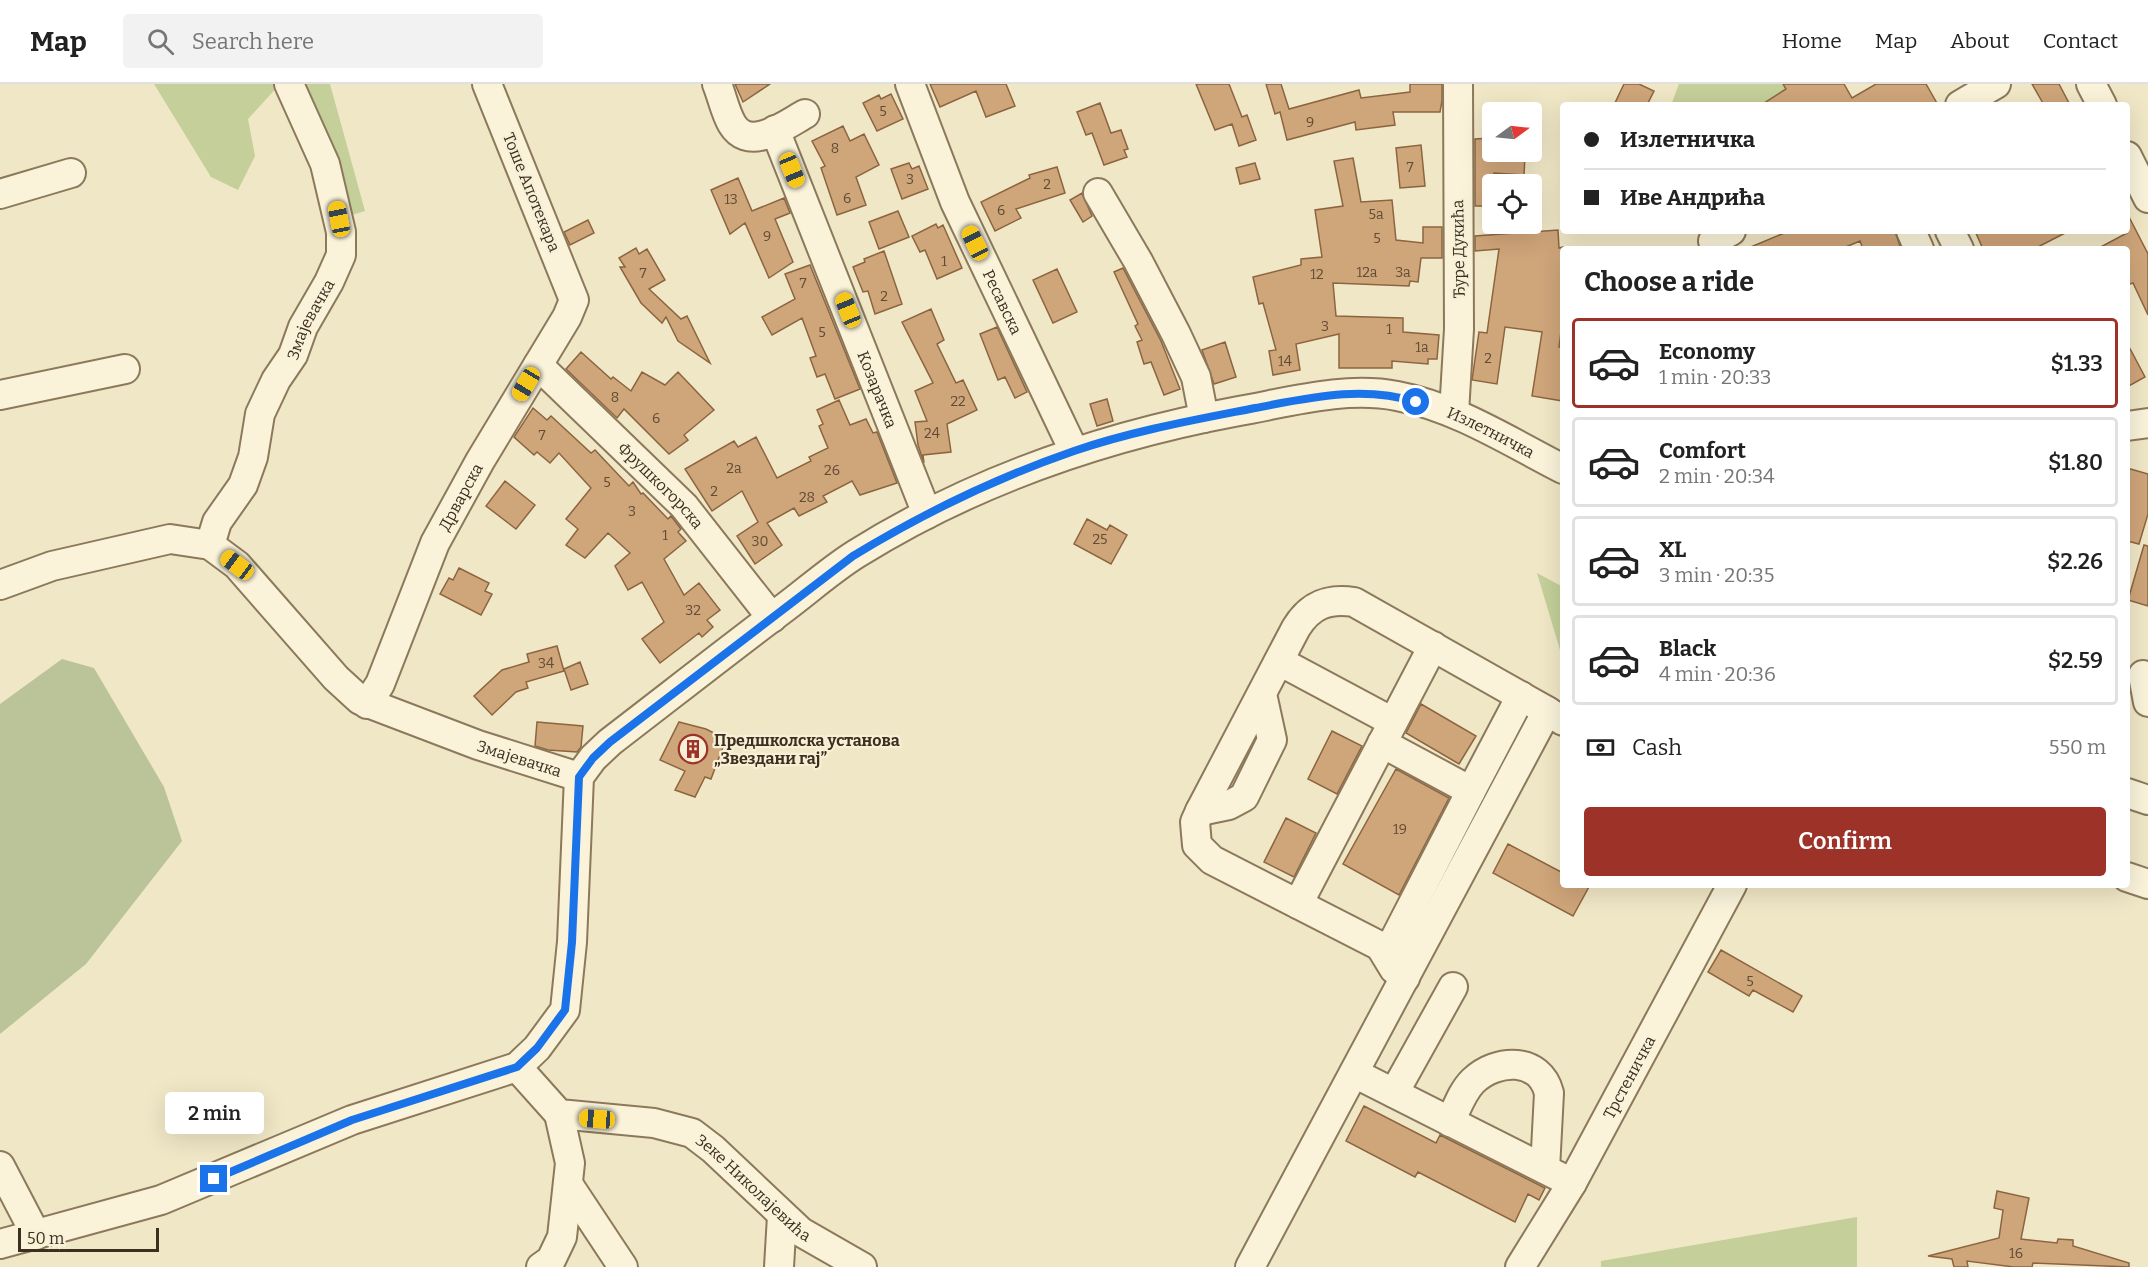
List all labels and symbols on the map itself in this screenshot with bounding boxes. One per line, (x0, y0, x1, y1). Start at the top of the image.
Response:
north arrow (1482, 102, 1542, 162)
house number: 5 (879, 103, 887, 120)
house number: 9 (1306, 114, 1314, 131)
street label: Тоше Апотекара (499, 130, 564, 255)
house number: 8 (831, 140, 839, 157)
car (777, 150, 807, 190)
house number: 7 (1406, 159, 1414, 176)
house number: 3 (906, 171, 914, 188)
house number: 2 (1043, 176, 1051, 193)
house number: 6 (843, 190, 851, 207)
house number: 13 (724, 191, 738, 208)
street label: Ђуре Дукића (1448, 199, 1469, 299)
car (327, 200, 351, 238)
house number: 6 (997, 202, 1005, 219)
house number: 5a (1368, 206, 1384, 223)
car (959, 223, 991, 263)
house number: 9 (763, 228, 771, 245)
house number: 5 (1373, 230, 1381, 247)
house number: 1 (941, 253, 947, 270)
house number: 12a (1357, 264, 1378, 281)
house number: 3a (1395, 264, 1411, 281)
house number: 7 (639, 265, 647, 282)
house number: 12 (1310, 266, 1324, 283)
street label: Ресавска (979, 267, 1026, 338)
house number: 7 (799, 275, 807, 292)
street label: Змајевачка (283, 276, 339, 362)
house number: 2 (880, 288, 888, 305)
car (833, 290, 863, 330)
house number: 3 (1321, 318, 1329, 335)
house number: 1 (1386, 321, 1392, 338)
house number: 5 (818, 324, 826, 341)
house number: 1a (1415, 339, 1429, 356)
street label: Козарачка (853, 348, 901, 431)
house number: 2 (1484, 350, 1492, 367)
house number: 14 (1278, 353, 1292, 370)
car (509, 364, 543, 404)
route start (1402, 388, 1429, 415)
house number: 8 (611, 389, 619, 406)
house number: 22 (950, 393, 966, 410)
street label: Излетничка (1444, 403, 1538, 462)
house number: 6 (652, 410, 660, 427)
house number: 24 (924, 425, 940, 442)
house number: 7 (538, 427, 546, 444)
street label: Фрушкогорска (614, 438, 707, 533)
street label: Дрварска (435, 460, 487, 534)
house number: 2a (726, 460, 742, 477)
house number: 26 (824, 462, 840, 479)
house number: 5 (603, 474, 611, 491)
house number: 2 (710, 483, 718, 500)
house number: 28 (799, 489, 815, 506)
house number: 3 (628, 503, 636, 520)
house number: 1 (662, 527, 668, 544)
house number: 25 (1092, 531, 1108, 548)
house number: 30 (752, 533, 768, 550)
car (217, 547, 257, 583)
house number: 32 (685, 602, 701, 619)
house number: 34 (538, 655, 554, 672)
place label: Предшколска установа „Звездани гај” (714, 731, 900, 768)
building icon: Предшколска установа „Звездани гај” (677, 733, 709, 765)
street label: Змајевачка (475, 736, 564, 781)
house number: 19 (1393, 821, 1407, 838)
house number: 5 (1746, 973, 1754, 990)
street label: Трстеничка (1599, 1032, 1659, 1122)
callout: 2 min (164, 1092, 264, 1134)
car (578, 1109, 616, 1129)
street label: Зеке Николајевића (692, 1130, 814, 1246)
route end (200, 1165, 227, 1192)
scale bar (18, 1225, 159, 1252)
house number: 16 (2009, 1245, 2023, 1262)

